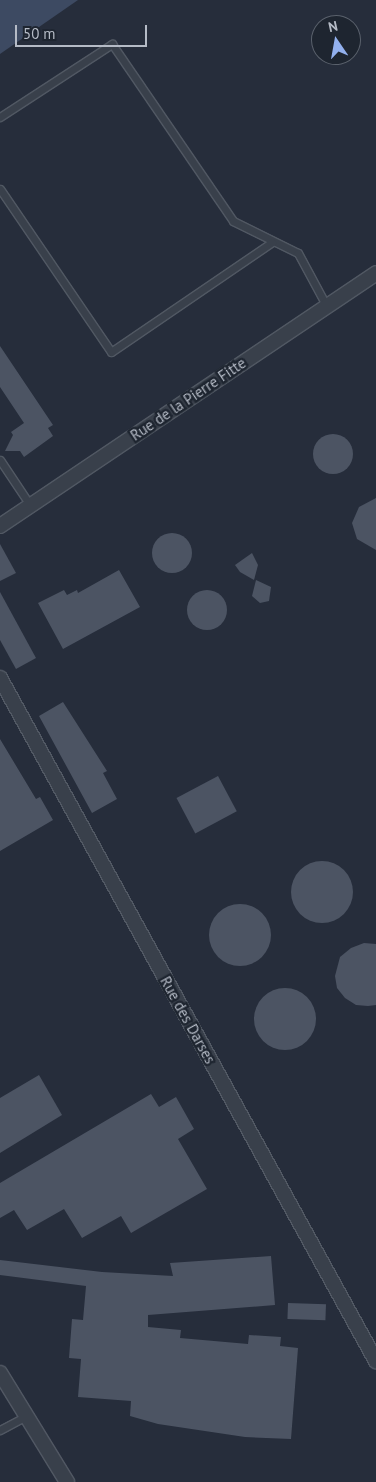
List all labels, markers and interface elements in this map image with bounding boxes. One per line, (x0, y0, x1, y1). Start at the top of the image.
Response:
scale bar (18, 15, 150, 47)
north arrow (311, 15, 361, 65)
text: N (327, 17, 339, 36)
text: 50 m (23, 24, 56, 43)
street label: Rue de la Pierre Fitte (127, 354, 249, 444)
street label: Rue des Darses (157, 973, 219, 1067)

